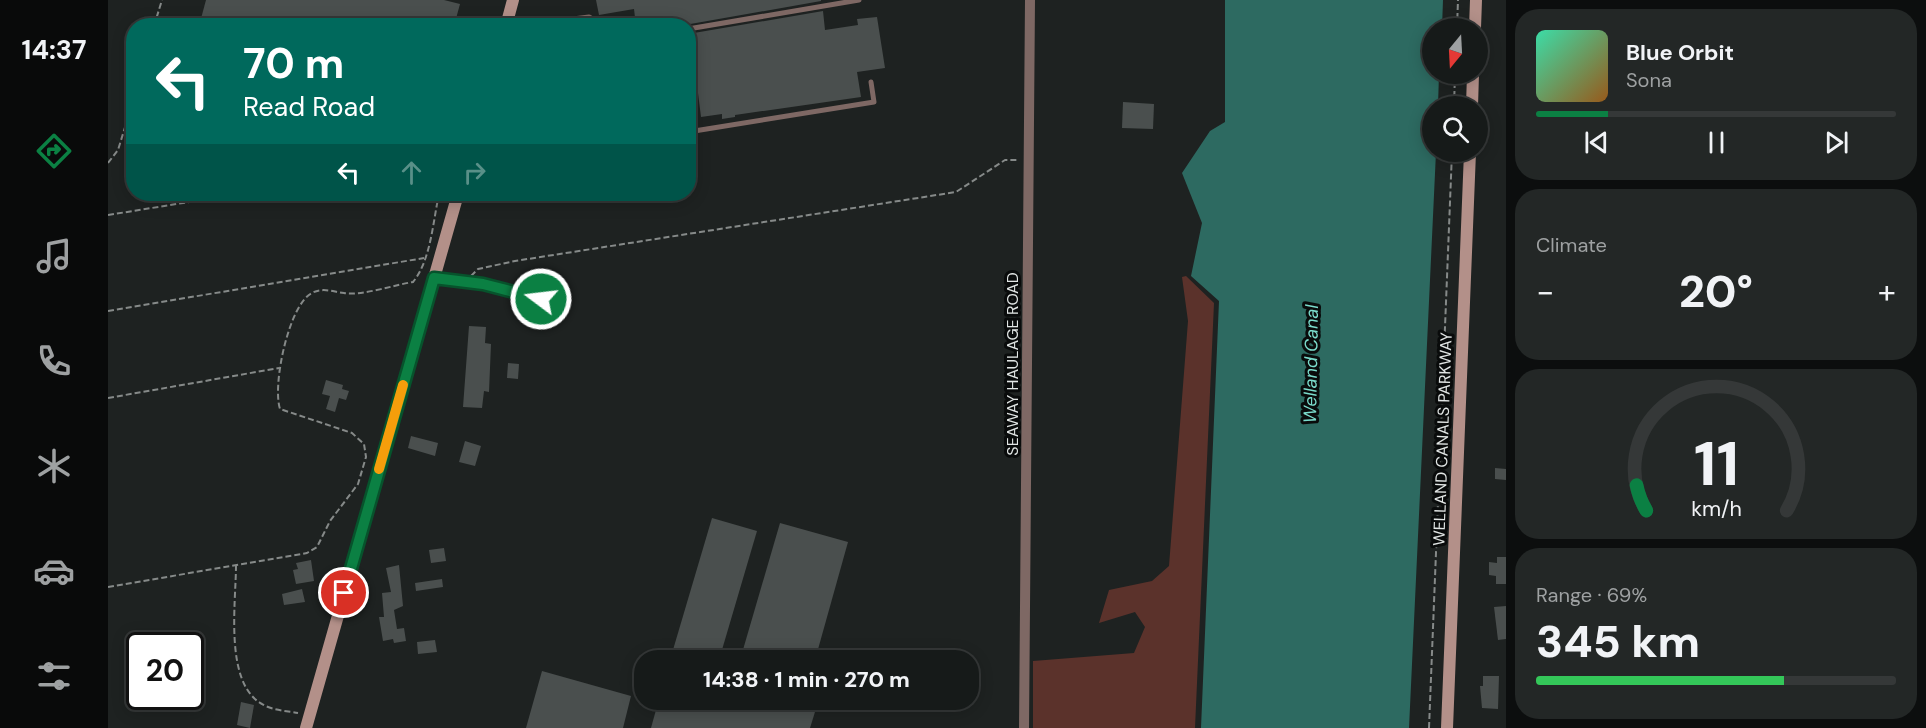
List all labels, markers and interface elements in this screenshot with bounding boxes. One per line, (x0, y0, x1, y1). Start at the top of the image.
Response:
north arrow (1422, 18, 1488, 84)
map controls (1422, 18, 1488, 162)
text: 14:37 (22, 32, 86, 67)
text: 70 m (243, 36, 344, 91)
text: Blue Orbit (1626, 38, 1734, 67)
icon: left (144, 42, 222, 120)
text: Sona (1626, 67, 1672, 93)
text: Read Road (243, 89, 375, 124)
button: search (1422, 96, 1488, 162)
icon: previous (1580, 126, 1613, 159)
icon: pause (1700, 126, 1733, 159)
icon: next (1820, 126, 1853, 159)
icon: directions (33, 130, 75, 172)
icon: left (332, 156, 365, 189)
icon: ahead (395, 156, 428, 189)
icon: right (458, 156, 491, 189)
text: Climate (1536, 232, 1607, 258)
icon: music (33, 235, 75, 277)
text: 20° (1679, 262, 1753, 321)
position arrow (509, 267, 573, 331)
text: − (1536, 270, 1554, 313)
text: + (1878, 270, 1896, 313)
street label: SEAWAY HAULAGE ROAD (1002, 272, 1023, 456)
water label: Welland Canal (1298, 304, 1324, 424)
street label: WELLAND CANALS PARKWAY (1428, 332, 1457, 546)
icon: phone (33, 340, 75, 382)
text: 11 (1693, 423, 1739, 504)
icon: climate (33, 445, 75, 487)
text: km/h (1691, 495, 1741, 523)
icon: car (33, 550, 75, 592)
pin (318, 567, 369, 618)
icon: arrive (327, 576, 360, 609)
text: Range · 69% (1536, 582, 1647, 608)
text: 345 km (1536, 612, 1700, 671)
speed limit sign: 20 (126, 632, 204, 710)
icon: filters (33, 655, 75, 697)
text: 14:38 · 1 min · 270 m (703, 665, 910, 694)

